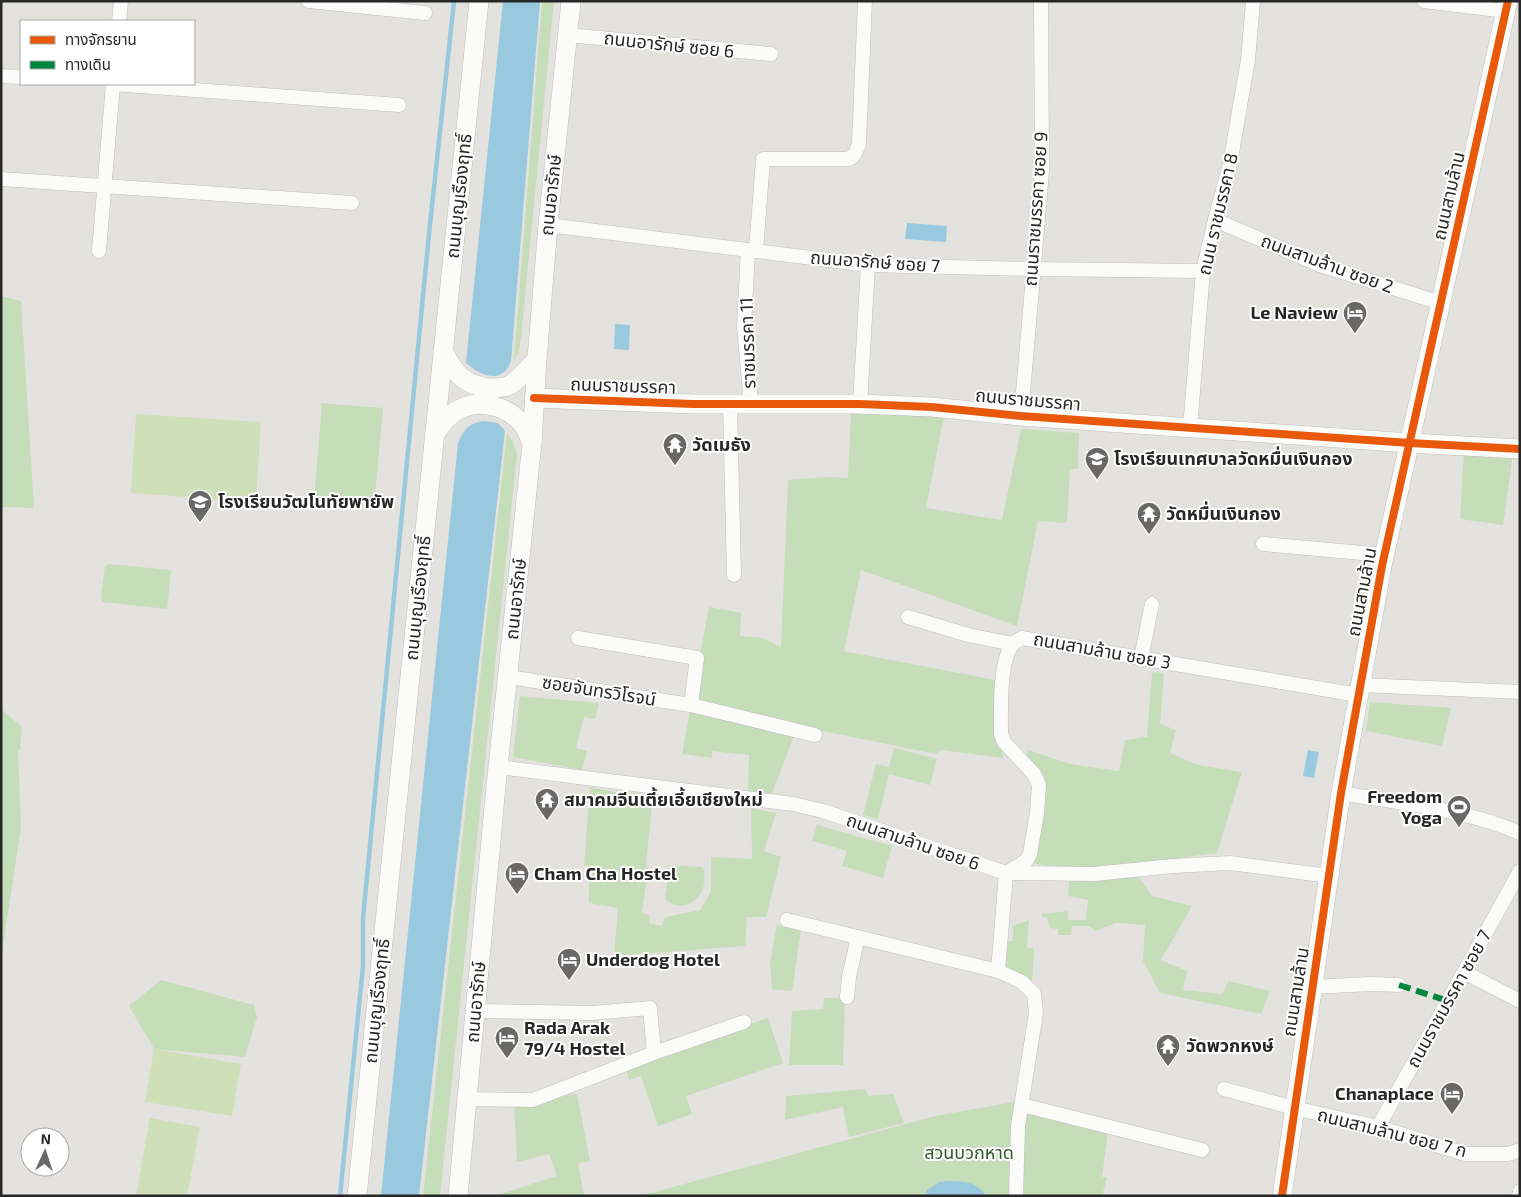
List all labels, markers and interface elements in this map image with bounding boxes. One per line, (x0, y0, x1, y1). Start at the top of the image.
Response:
legend (20, 20, 195, 85)
street label: ถนนอารักษ์ ซอย 6 (603, 26, 735, 62)
text: ทางจักรยาน (65, 30, 137, 48)
text: ทางเดิน (65, 55, 111, 73)
street label: ถนนราชมรรคา ซอย 9 (1019, 131, 1051, 287)
street label: ถนนบุญเรืองฤทธิ์ (440, 132, 477, 260)
street label: ถนนสามล้าน (1427, 149, 1469, 242)
street label: ถนน ราชมรรคา 8 (1192, 150, 1242, 277)
street label: ถนนอารักษ์ (535, 153, 565, 237)
street label: ถนนสามล้าน ซอย 2 (1258, 229, 1397, 297)
street label: ถนนอารักษ์ ซอย 7 (809, 245, 941, 277)
street label: ราชมรรคา 11 (734, 297, 760, 389)
hotel icon: Le Naview (1342, 300, 1368, 334)
place label: Le Naview (1251, 301, 1339, 323)
street label: ถนนราชมรรคา (570, 372, 676, 398)
street label: ถนนราชมรรคา (974, 383, 1082, 415)
temple icon: วัดเมธัง (662, 432, 688, 466)
place label: วัดเมธัง (692, 433, 751, 455)
school or university icon: โรงเรียนเทศบาลวัดหมื่นเงินกอง (1084, 446, 1110, 480)
place label: โรงเรียนเทศบาลวัดหมื่นเงินกอง (1114, 446, 1352, 469)
school or university icon: โรงเรียนวัฒโนทัยพายัพ (187, 489, 213, 523)
place label: โรงเรียนวัฒโนทัยพายัพ (218, 490, 394, 512)
temple icon: วัดหมื่นเงินกอง (1136, 501, 1162, 535)
place label: วัดหมื่นเงินกอง (1166, 501, 1281, 524)
street label: ถนนบุญเรืองฤทธิ์ (399, 534, 436, 662)
street label: ถนนสามล้าน (1342, 545, 1380, 638)
street label: ถนนอารักษ์ (500, 557, 530, 641)
street label: ถนนสามล้าน ซอย 3 (1032, 627, 1173, 673)
street label: ซอยจันทรวิโรจน์ (541, 670, 658, 710)
place label: Freedom Yoga (1367, 785, 1442, 828)
temple icon: สมาคมจีนเตี้ยเอี้ยเชียงใหม่ (534, 787, 560, 821)
place label: สมาคมจีนเตี้ยเอี้ยเชียงใหม่ (564, 787, 763, 810)
sports icon: Freedom Yoga (1446, 794, 1472, 828)
street label: ถนนสามล้าน ซอย 6 (844, 808, 983, 874)
hotel icon: Cham Cha Hostel (504, 861, 530, 895)
place label: Cham Cha Hostel (534, 862, 677, 884)
street label: ถนนราชมรรคา ซอย 7 (1401, 926, 1495, 1071)
street label: ถนนบุญเรืองฤทธิ์ (358, 937, 395, 1065)
street label: ถนนสามล้าน (1277, 946, 1313, 1038)
hotel icon: Underdog Hotel (556, 947, 582, 981)
place label: Underdog Hotel (586, 948, 720, 970)
street label: ถนนอารักษ์ (460, 960, 490, 1044)
place label: Rada Arak 79/4 Hostel (524, 1016, 626, 1059)
hotel icon: Rada Arak 79/4 Hostel (494, 1025, 520, 1059)
temple icon: วัดพวกหงษ์ (1155, 1033, 1181, 1067)
place label: วัดพวกหงษ์ (1186, 1034, 1274, 1056)
hotel icon: Chanaplace (1439, 1081, 1465, 1115)
place label: Chanaplace (1335, 1082, 1434, 1104)
street label: ถนนสามล้าน ซอย 7 ก (1315, 1103, 1469, 1161)
north arrow (20, 1127, 70, 1177)
text: N (40, 1130, 51, 1147)
park label: สวนบวกหาด (924, 1141, 1014, 1163)

